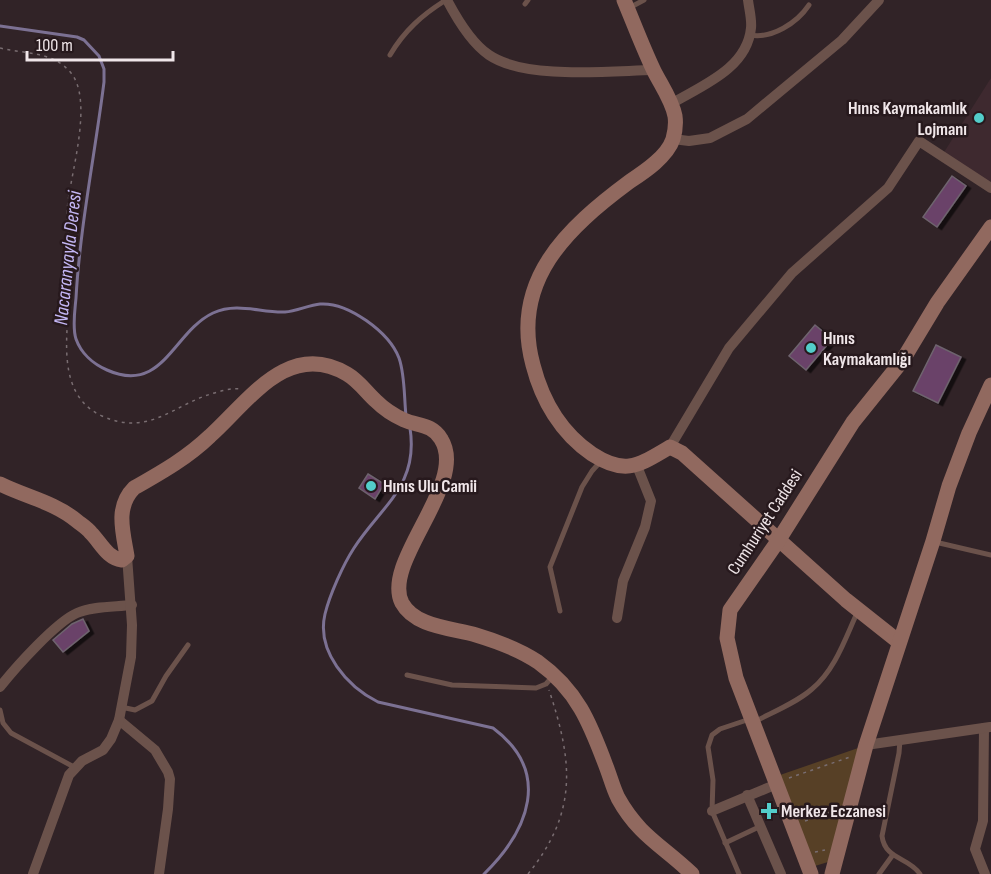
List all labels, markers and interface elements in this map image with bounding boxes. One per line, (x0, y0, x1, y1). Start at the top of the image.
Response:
scale bar (27, 24, 172, 62)
text: 100 m (36, 35, 73, 56)
place label: Hınıs Kaymakamlık Lojmanı (848, 98, 967, 140)
marker: Hınıs Kaymakamlık Lojmanı (972, 111, 986, 125)
water label: Nacaranyayla Deresi (49, 188, 87, 326)
place label: Hınıs Kaymakamlığı (823, 328, 911, 370)
marker: Hınıs Kaymakamlığı (804, 341, 818, 355)
street label: Cumhuriyet Caddesi (723, 465, 807, 579)
place label: Hınıs Ulu Camii (383, 476, 477, 497)
marker: Hınıs Ulu Camii (364, 479, 378, 493)
place label: Merkez Eczanesi (781, 801, 886, 822)
marker: Merkez Eczanesi (762, 804, 776, 818)

